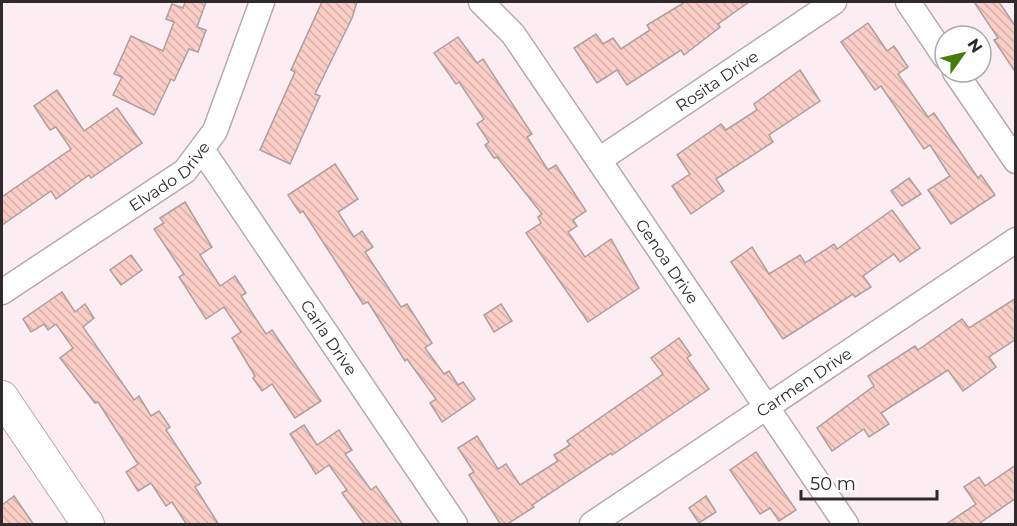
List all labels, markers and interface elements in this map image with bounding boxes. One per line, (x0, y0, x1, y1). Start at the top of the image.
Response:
north arrow (933, 24, 993, 84)
text: N (964, 35, 987, 57)
street label: Rosita Drive (672, 46, 762, 115)
street label: Elvado Drive (125, 138, 213, 215)
street label: Genoa Drive (632, 215, 703, 307)
street label: Carla Drive (297, 296, 361, 379)
street label: Carmen Drive (753, 343, 855, 421)
scale bar (801, 463, 938, 501)
text: 50 m (810, 473, 856, 495)

